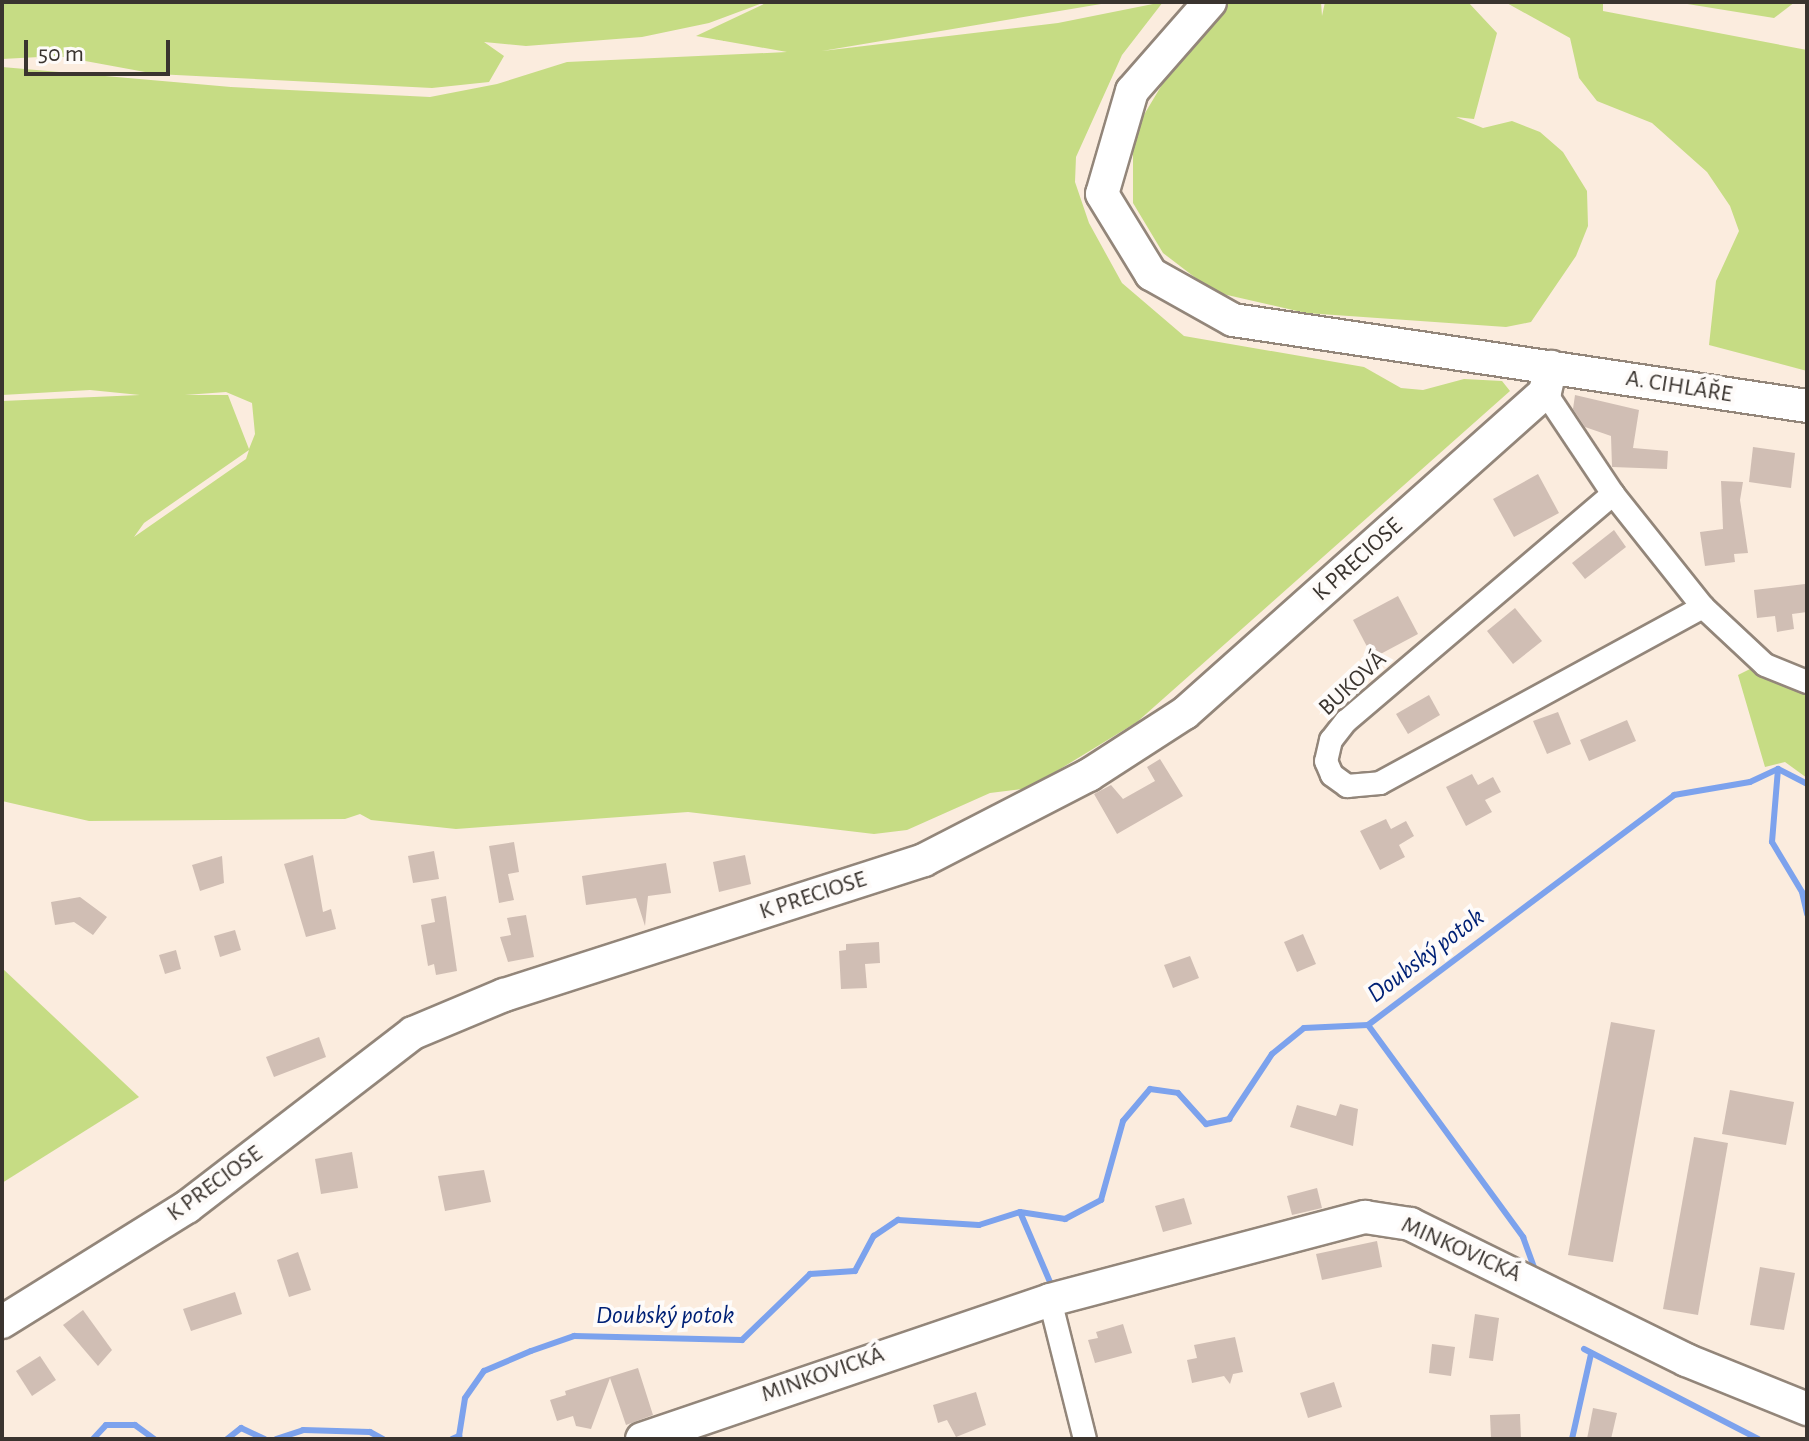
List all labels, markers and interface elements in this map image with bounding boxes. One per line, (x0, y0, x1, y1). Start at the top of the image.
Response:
scale bar (28, 24, 174, 74)
text: 50 m (38, 42, 84, 66)
street label: A. CIHLÁŘE (1624, 364, 1734, 410)
street label: K PRECIOSE (1307, 512, 1409, 608)
street label: BUKOVÁ (1313, 645, 1393, 723)
street label: K PRECIOSE (756, 865, 870, 927)
water label: Doubský potok (1361, 902, 1491, 1010)
street label: K PRECIOSE (162, 1140, 268, 1228)
street label: MINKOVICKÁ (1397, 1211, 1525, 1289)
water label: Doubský potok (596, 1300, 734, 1332)
street label: MINKOVICKÁ (758, 1341, 888, 1409)

